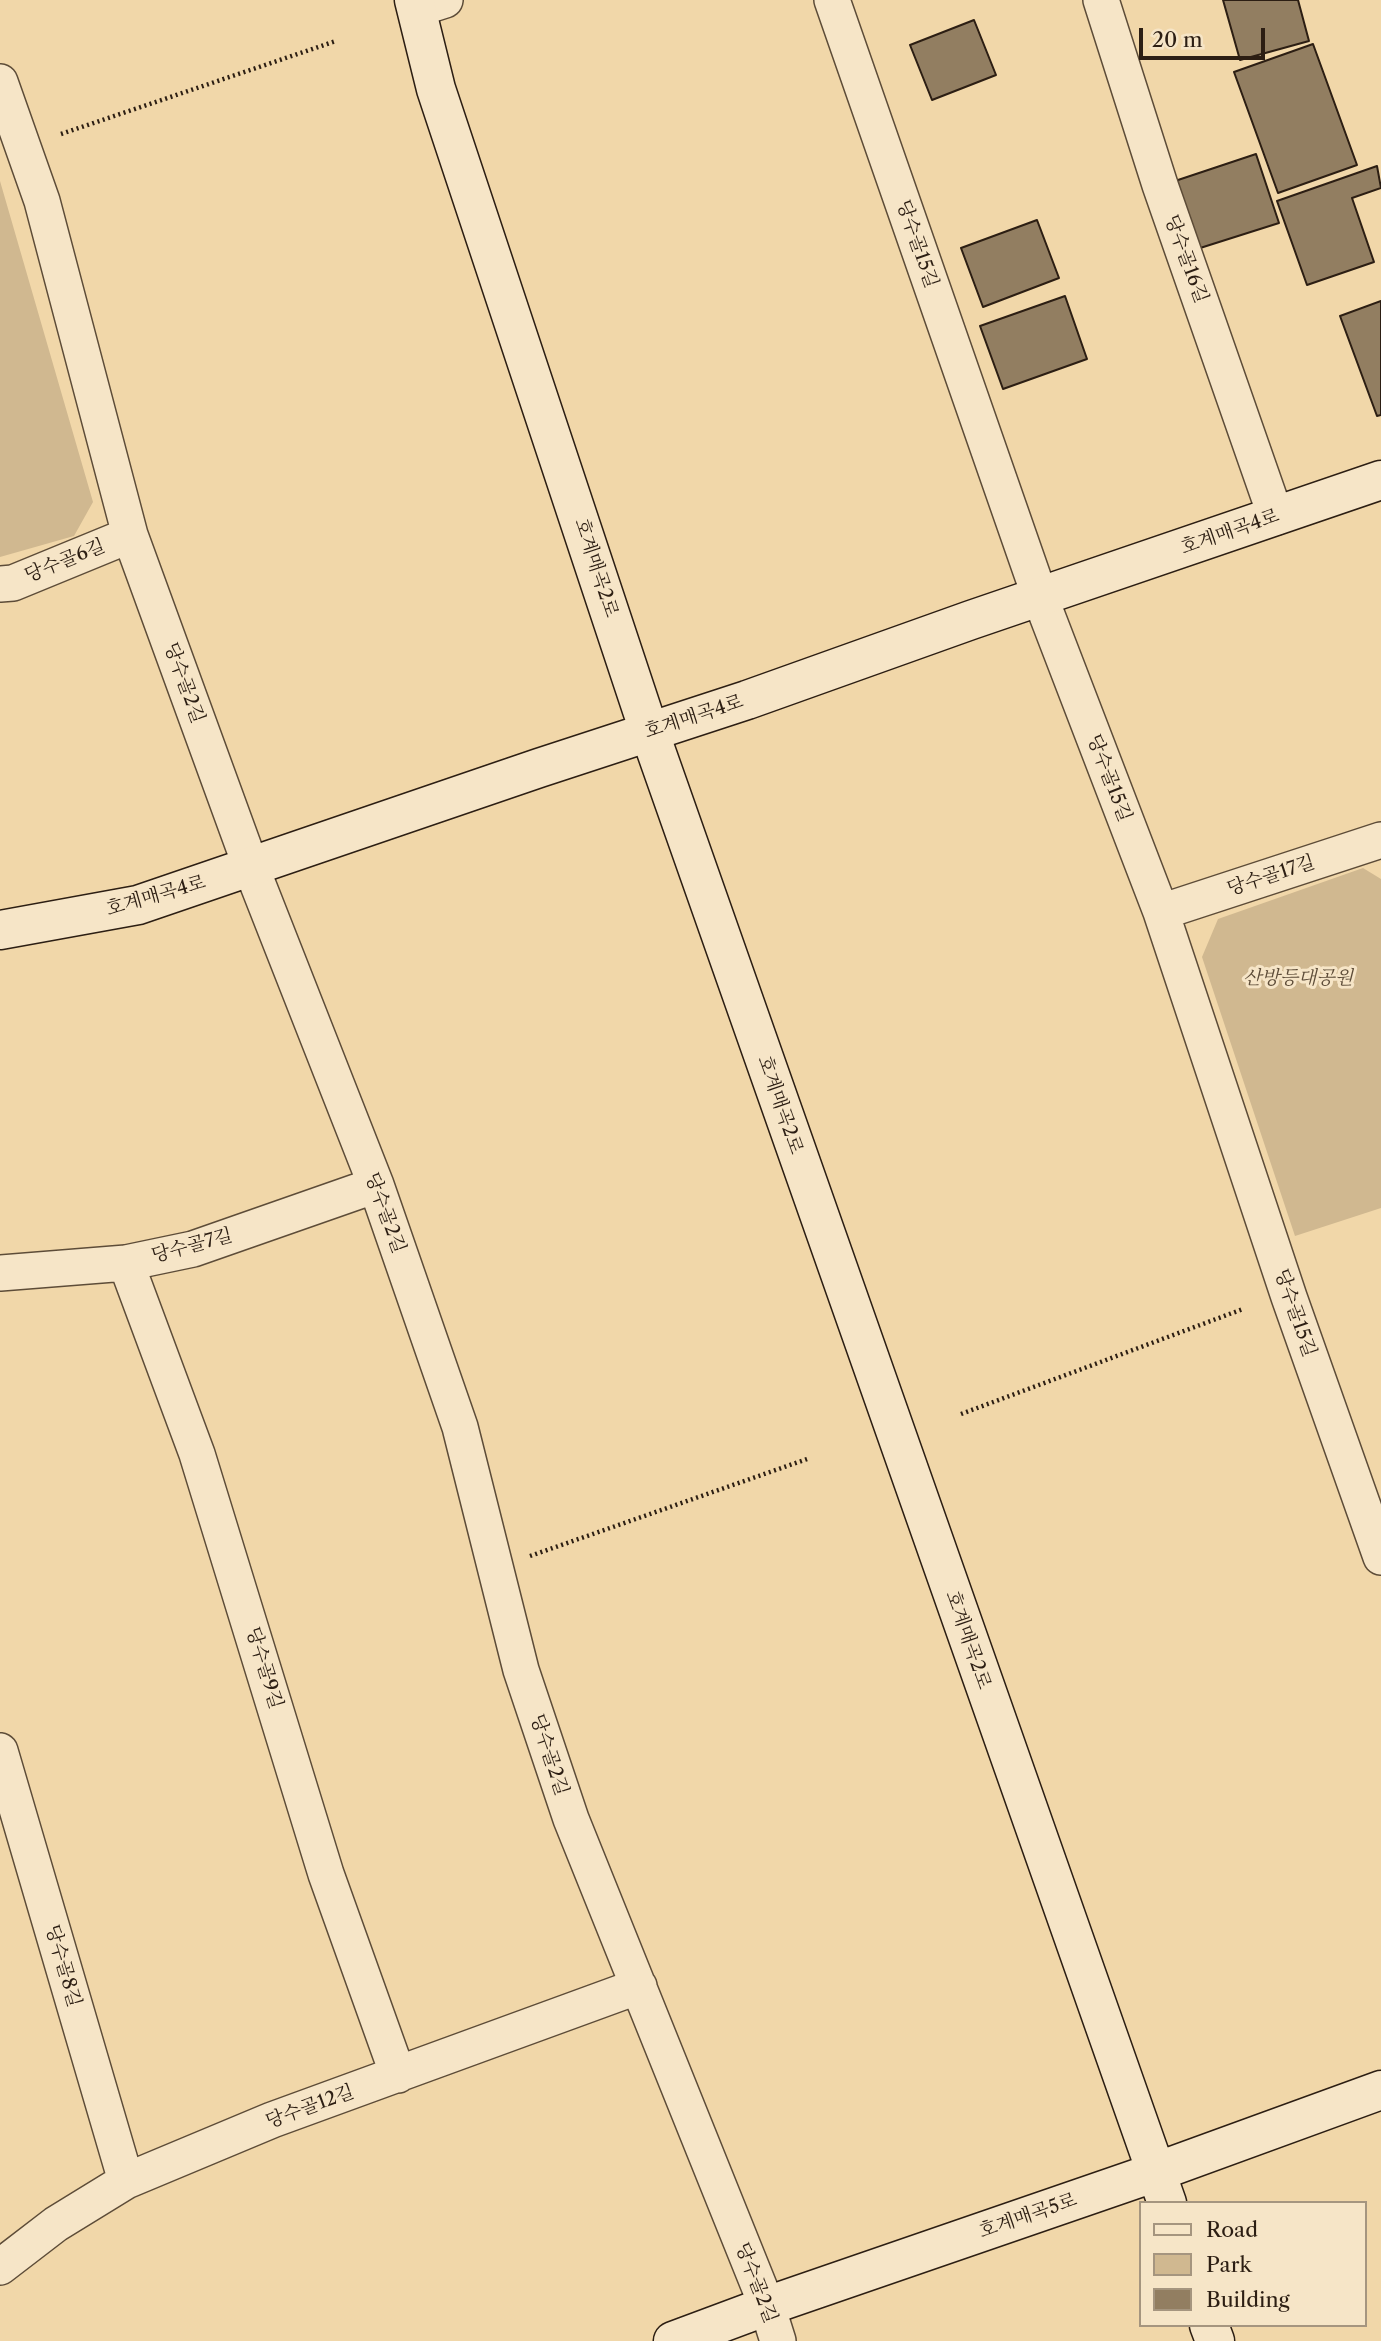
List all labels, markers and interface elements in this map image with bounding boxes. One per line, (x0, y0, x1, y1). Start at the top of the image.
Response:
scale bar (1143, 14, 1269, 58)
text: 20 m (1152, 27, 1203, 52)
street label: 당수골15길 (891, 197, 943, 291)
street label: 당수골16길 (1159, 212, 1213, 306)
street label: 호계매곡4로 (1178, 504, 1282, 560)
street label: 호계매곡2로 (569, 516, 623, 620)
street label: 당수골6길 (22, 535, 108, 587)
street label: 당수골2길 (159, 639, 209, 727)
street label: 호계매곡4로 (642, 690, 746, 744)
street label: 당수골15길 (1082, 731, 1136, 825)
street label: 당수골17길 (1224, 851, 1318, 901)
street label: 호계매곡4로 (103, 871, 209, 921)
park label: 산방등대공원 (1243, 968, 1353, 990)
street label: 호계매곡2로 (753, 1053, 807, 1157)
street label: 당수골2길 (360, 1169, 410, 1257)
street label: 당수골7길 (149, 1224, 235, 1268)
street label: 당수골15길 (1269, 1266, 1321, 1360)
street label: 호계매곡2로 (941, 1588, 995, 1692)
street label: 당수골9길 (241, 1624, 287, 1712)
street label: 당수골2길 (525, 1711, 573, 1799)
street label: 당수골8길 (40, 1922, 86, 2010)
street label: 당수골12길 (263, 2080, 357, 2134)
street label: 호계매곡5로 (976, 2189, 1080, 2243)
legend (1140, 2201, 1367, 2327)
text: Road (1206, 2217, 1258, 2242)
street label: 당수골2길 (730, 2240, 782, 2326)
text: Park (1206, 2252, 1252, 2277)
text: Building (1206, 2287, 1290, 2312)

